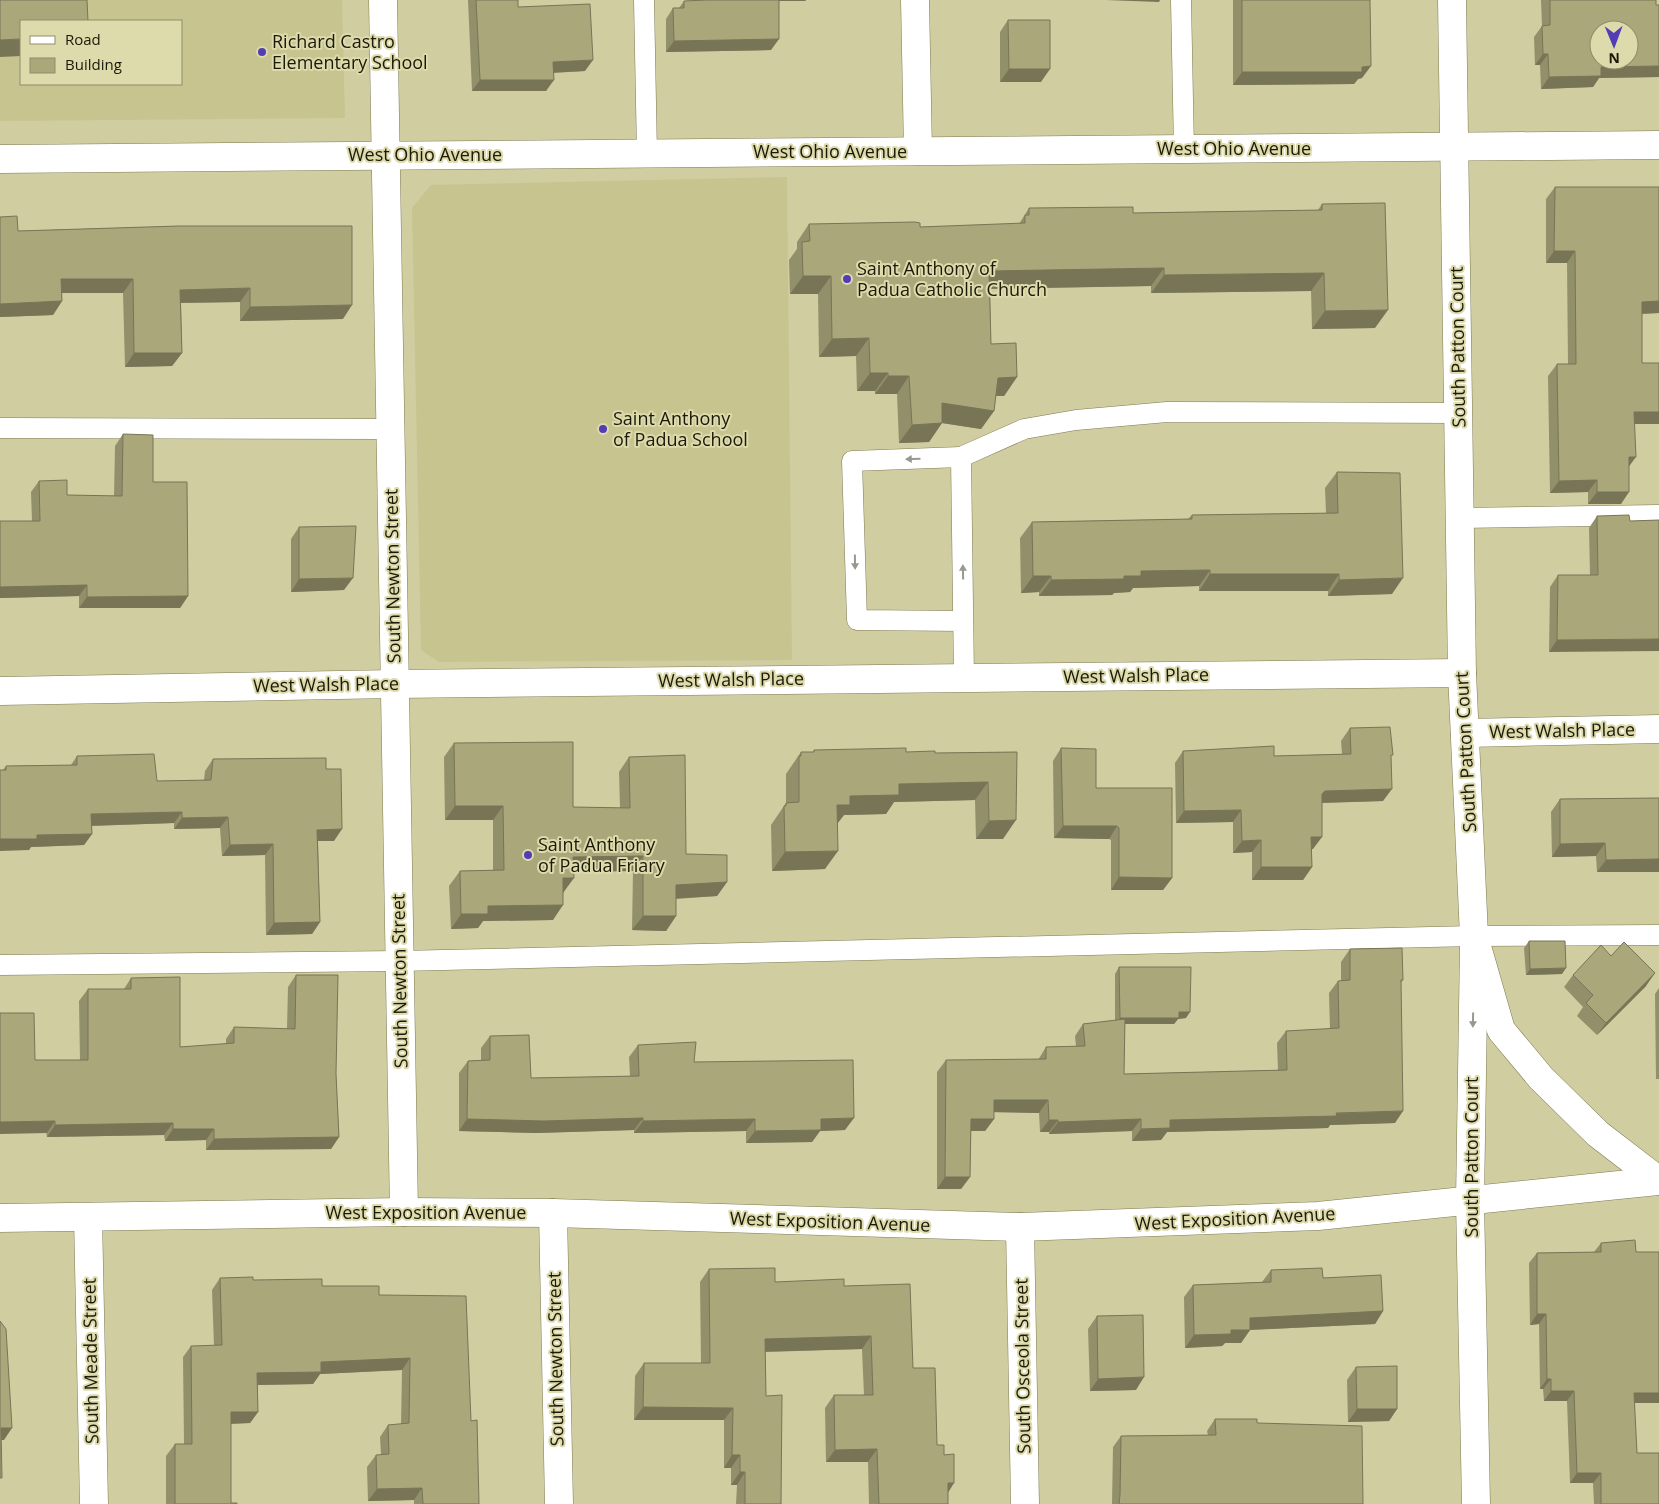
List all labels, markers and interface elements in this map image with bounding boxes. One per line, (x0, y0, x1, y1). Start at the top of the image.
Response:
legend (20, 20, 182, 85)
north arrow (1589, 20, 1639, 70)
text: Road (65, 29, 101, 49)
place label: Richard Castro Elementary School (272, 29, 428, 74)
marker: Richard Castro Elementary School (256, 46, 268, 58)
text: N (1608, 49, 1620, 68)
text: Building (65, 54, 122, 74)
street label: West Ohio Avenue (1157, 136, 1311, 160)
street label: West Ohio Avenue (753, 139, 907, 163)
street label: West Ohio Avenue (348, 142, 502, 166)
place label: Saint Anthony of Padua Catholic Church (857, 256, 1047, 301)
street label: South Patton Court (1444, 266, 1470, 428)
marker: Saint Anthony of Padua Catholic Church (841, 273, 853, 285)
place label: Saint Anthony of Padua School (613, 406, 748, 451)
marker: Saint Anthony of Padua School (597, 423, 609, 435)
one-way arrow (905, 455, 921, 463)
street label: South Newton Street (378, 488, 406, 664)
one-way arrow (851, 555, 859, 571)
one-way arrow (958, 564, 966, 580)
street label: West Walsh Place (1063, 662, 1209, 688)
street label: West Walsh Place (658, 666, 804, 692)
street label: West Walsh Place (253, 671, 399, 697)
street label: South Patton Court (1449, 671, 1481, 833)
street label: West Walsh Place (1489, 717, 1635, 743)
place label: Saint Anthony of Padua Friary (538, 832, 666, 877)
marker: Saint Anthony of Padua Friary (522, 849, 534, 861)
street label: South Newton Street (385, 893, 413, 1069)
one-way arrow (1469, 1012, 1477, 1028)
street label: South Patton Court (1459, 1076, 1483, 1238)
street label: West Exposition Avenue (326, 1200, 526, 1224)
street label: West Exposition Avenue (1134, 1201, 1336, 1235)
street label: West Exposition Avenue (729, 1206, 931, 1236)
street label: South Newton Street (541, 1271, 569, 1447)
street label: South Meade Street (77, 1278, 103, 1444)
street label: South Osceola Street (1008, 1278, 1036, 1454)

